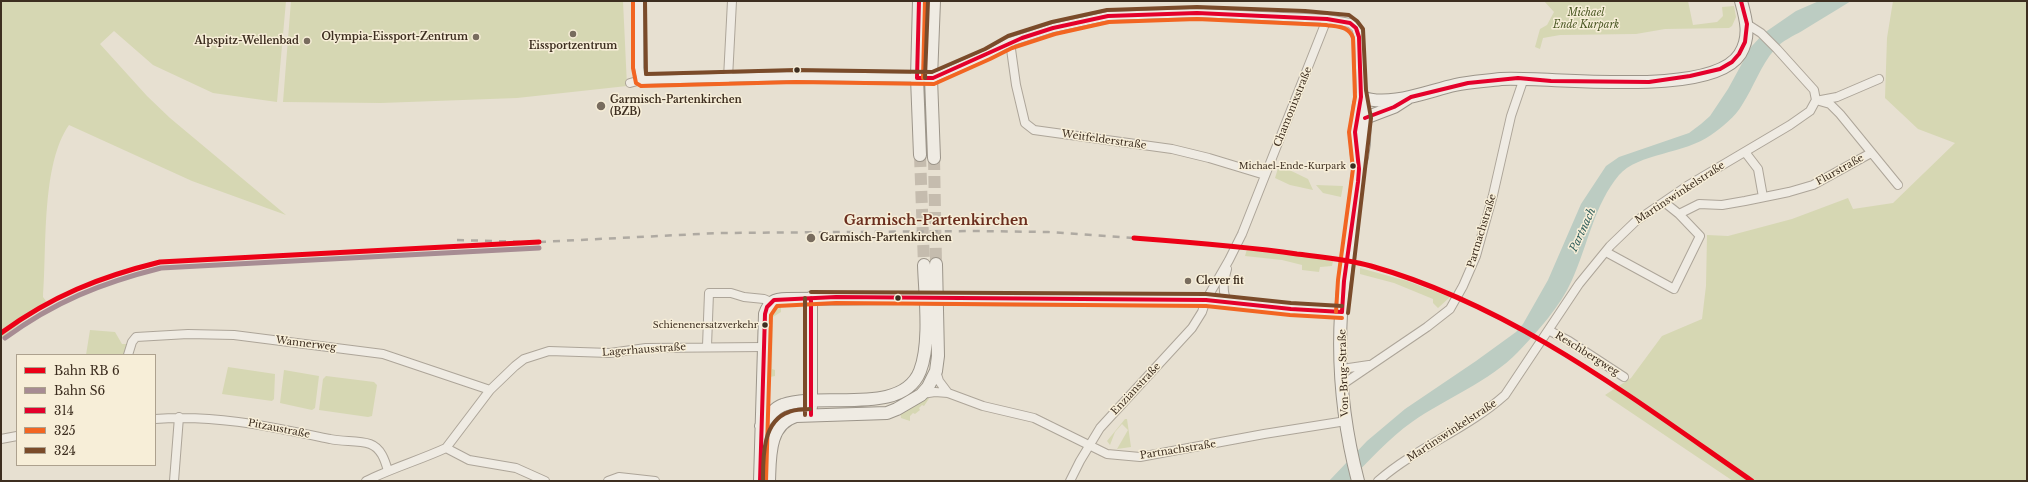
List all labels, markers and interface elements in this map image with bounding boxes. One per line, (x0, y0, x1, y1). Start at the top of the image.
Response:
park label: Michael Ende Kurpark (1553, 7, 1619, 30)
marker: Eissportzentrum (568, 29, 578, 39)
place label: Olympia-Eissport-Zentrum (322, 31, 468, 43)
marker: Olympia-Eissport-Zentrum (471, 32, 481, 42)
place label: Alpspitz-Wellenbad (195, 35, 299, 47)
marker: Alpspitz-Wellenbad (302, 36, 312, 46)
place label: Eissportzentrum (529, 40, 617, 52)
unlabelled marker (792, 65, 802, 75)
street label: Chamonixstraße (1271, 65, 1315, 149)
place label: Garmisch-Partenkirchen (BZB) (610, 94, 742, 118)
marker: Garmisch-Partenkirchen (BZB) (595, 100, 607, 112)
street label: Weitfelderstraße (1061, 128, 1147, 152)
street label: Flurstraße (1814, 152, 1866, 188)
street label: Martinswinkelstraße (1633, 159, 1727, 227)
place label: Michael-Ende-Kurpark (1239, 161, 1346, 171)
marker: Michael-Ende-Kurpark (1348, 161, 1358, 171)
street label: Partnachstraße (1465, 193, 1499, 269)
water label: Partnach (1567, 206, 1599, 254)
district label: Garmisch-Partenkirchen (844, 213, 1028, 229)
marker: Garmisch-Partenkirchen (805, 232, 817, 244)
place label: Garmisch-Partenkirchen (820, 232, 952, 244)
place label: Clever fit (1196, 275, 1244, 287)
marker: Clever fit (1183, 276, 1193, 286)
unlabelled marker (893, 293, 903, 303)
place label: Schienenersatzverkehr (653, 320, 758, 330)
marker: Schienenersatzverkehr (760, 320, 770, 330)
street label: Von-Brug-Straße (1336, 329, 1352, 417)
street label: Reschbergweg (1553, 329, 1621, 379)
street label: Wannerweg (275, 334, 337, 354)
street label: Lagerhausstraße (602, 341, 686, 359)
legend (16, 354, 156, 466)
street label: Enzianstraße (1109, 360, 1163, 418)
text: Bahn RB 6 (54, 363, 120, 378)
text: Bahn S6 (54, 383, 105, 398)
street label: Martinswinkelstraße (1405, 397, 1499, 465)
text: 314 (54, 403, 74, 418)
street label: Pitzaustraße (247, 417, 311, 441)
text: 325 (54, 423, 76, 438)
street label: Partnachstraße (1139, 438, 1217, 462)
text: 324 (54, 443, 76, 458)

